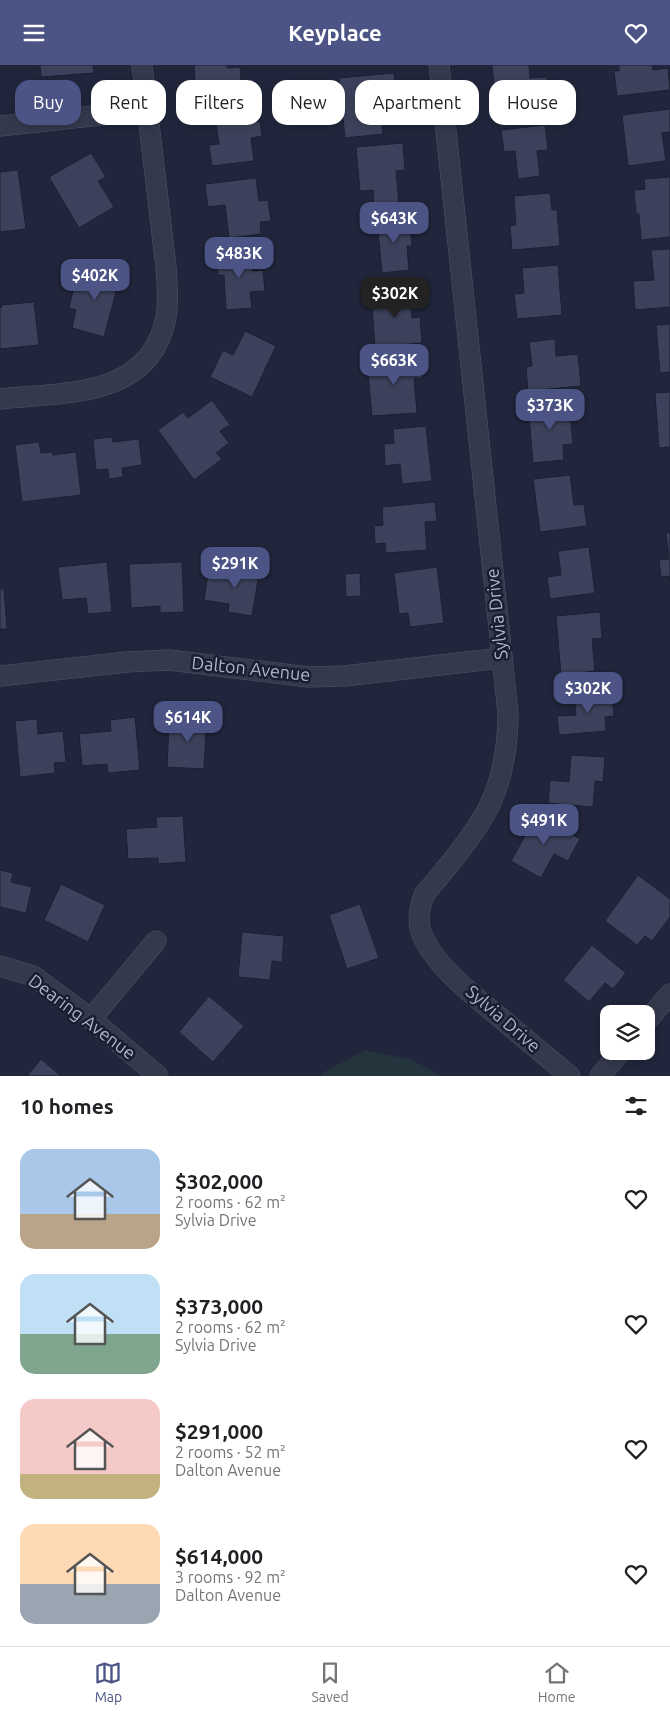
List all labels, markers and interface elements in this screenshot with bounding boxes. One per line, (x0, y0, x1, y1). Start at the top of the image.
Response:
icon: menu (20, 19, 48, 47)
icon: heart (622, 19, 650, 47)
text: Keyplace (288, 20, 382, 45)
chip: Buy (15, 80, 81, 125)
chip: Rent (91, 80, 166, 125)
chip: Filters (176, 80, 262, 125)
chip: New (272, 80, 345, 125)
chip: Apartment (355, 80, 479, 125)
chip: House (489, 80, 576, 125)
pin: $643K (359, 201, 429, 244)
text: $643K (371, 209, 417, 227)
pin: $483K (204, 237, 274, 279)
text: $483K (216, 244, 262, 262)
pin: $402K (60, 259, 130, 301)
text: $402K (72, 266, 118, 284)
pin: $302K (360, 277, 430, 319)
text: $302K (372, 284, 418, 302)
pin: $663K (359, 343, 429, 386)
text: $663K (371, 351, 417, 369)
pin: $373K (515, 389, 585, 431)
text: $373K (527, 396, 573, 414)
pin: $291K (200, 547, 270, 589)
text: $291K (212, 554, 258, 572)
street label: Sylvia Drive (481, 567, 511, 661)
street label: Dalton Avenue (191, 652, 311, 684)
pin: $302K (553, 671, 623, 714)
text: $302K (565, 679, 611, 697)
pin: $614K (153, 701, 223, 743)
text: $614K (165, 708, 211, 726)
pin: $491K (509, 803, 579, 846)
text: $491K (521, 811, 567, 829)
street label: Dearing Avenue (25, 970, 140, 1063)
street label: Sylvia Drive (463, 981, 545, 1056)
map controls (600, 1005, 655, 1060)
button: layers (600, 1005, 655, 1060)
icon: filters (622, 1092, 650, 1120)
text: 10 homes (20, 1094, 114, 1118)
icon: home (60, 1169, 120, 1229)
text: $302,000 (175, 1169, 263, 1193)
icon: heart (622, 1185, 650, 1213)
text: 2 rooms · 62 m² (175, 1193, 286, 1211)
text: Sylvia Drive (175, 1211, 256, 1229)
icon: home (60, 1294, 120, 1354)
text: $373,000 (175, 1294, 263, 1318)
icon: heart (622, 1310, 650, 1338)
text: 2 rooms · 62 m² (175, 1318, 286, 1336)
text: Sylvia Drive (175, 1336, 256, 1354)
icon: home (60, 1419, 120, 1479)
text: $291,000 (175, 1419, 263, 1443)
icon: heart (622, 1435, 650, 1463)
text: 2 rooms · 52 m² (175, 1443, 286, 1461)
text: Dalton Avenue (175, 1461, 281, 1479)
icon: home (60, 1544, 120, 1604)
text: $614,000 (175, 1544, 263, 1568)
icon: heart (622, 1560, 650, 1588)
text: 3 rooms · 92 m² (175, 1568, 286, 1586)
text: Dalton Avenue (175, 1586, 281, 1604)
tab: Map (94, 1659, 122, 1705)
tab: Saved (311, 1659, 349, 1705)
tab: Home (538, 1659, 575, 1705)

